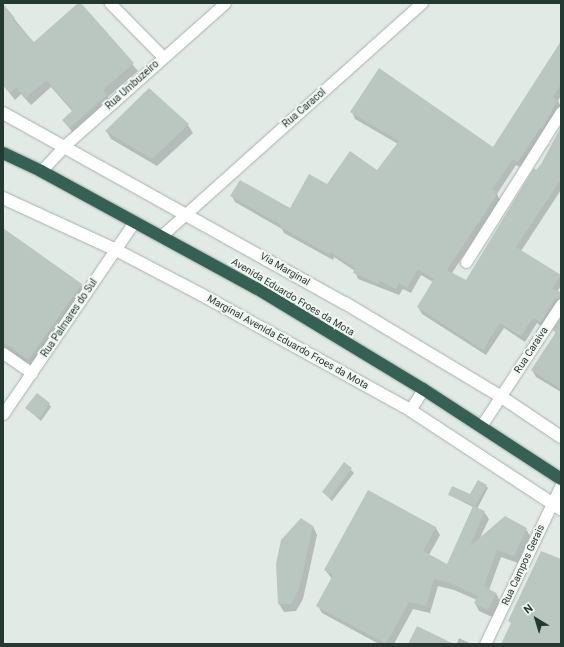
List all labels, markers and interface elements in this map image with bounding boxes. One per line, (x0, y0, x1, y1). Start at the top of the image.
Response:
street label: Rua Umbuzeiro (103, 58, 161, 112)
street label: Rua Caracol (280, 86, 328, 130)
street label: Via Marginal (258, 250, 312, 288)
street label: Avenida Eduardo Froes da Mota (229, 255, 357, 339)
street label: Rua Palmares do Sul (38, 277, 100, 359)
street label: Marginal Avenida Eduardo Froes da Mota (205, 292, 371, 392)
street label: Rua Caraiva (512, 325, 550, 375)
street label: Rua Campos Gerais (499, 523, 547, 607)
north arrow (516, 599, 556, 639)
text: N (521, 602, 535, 617)

